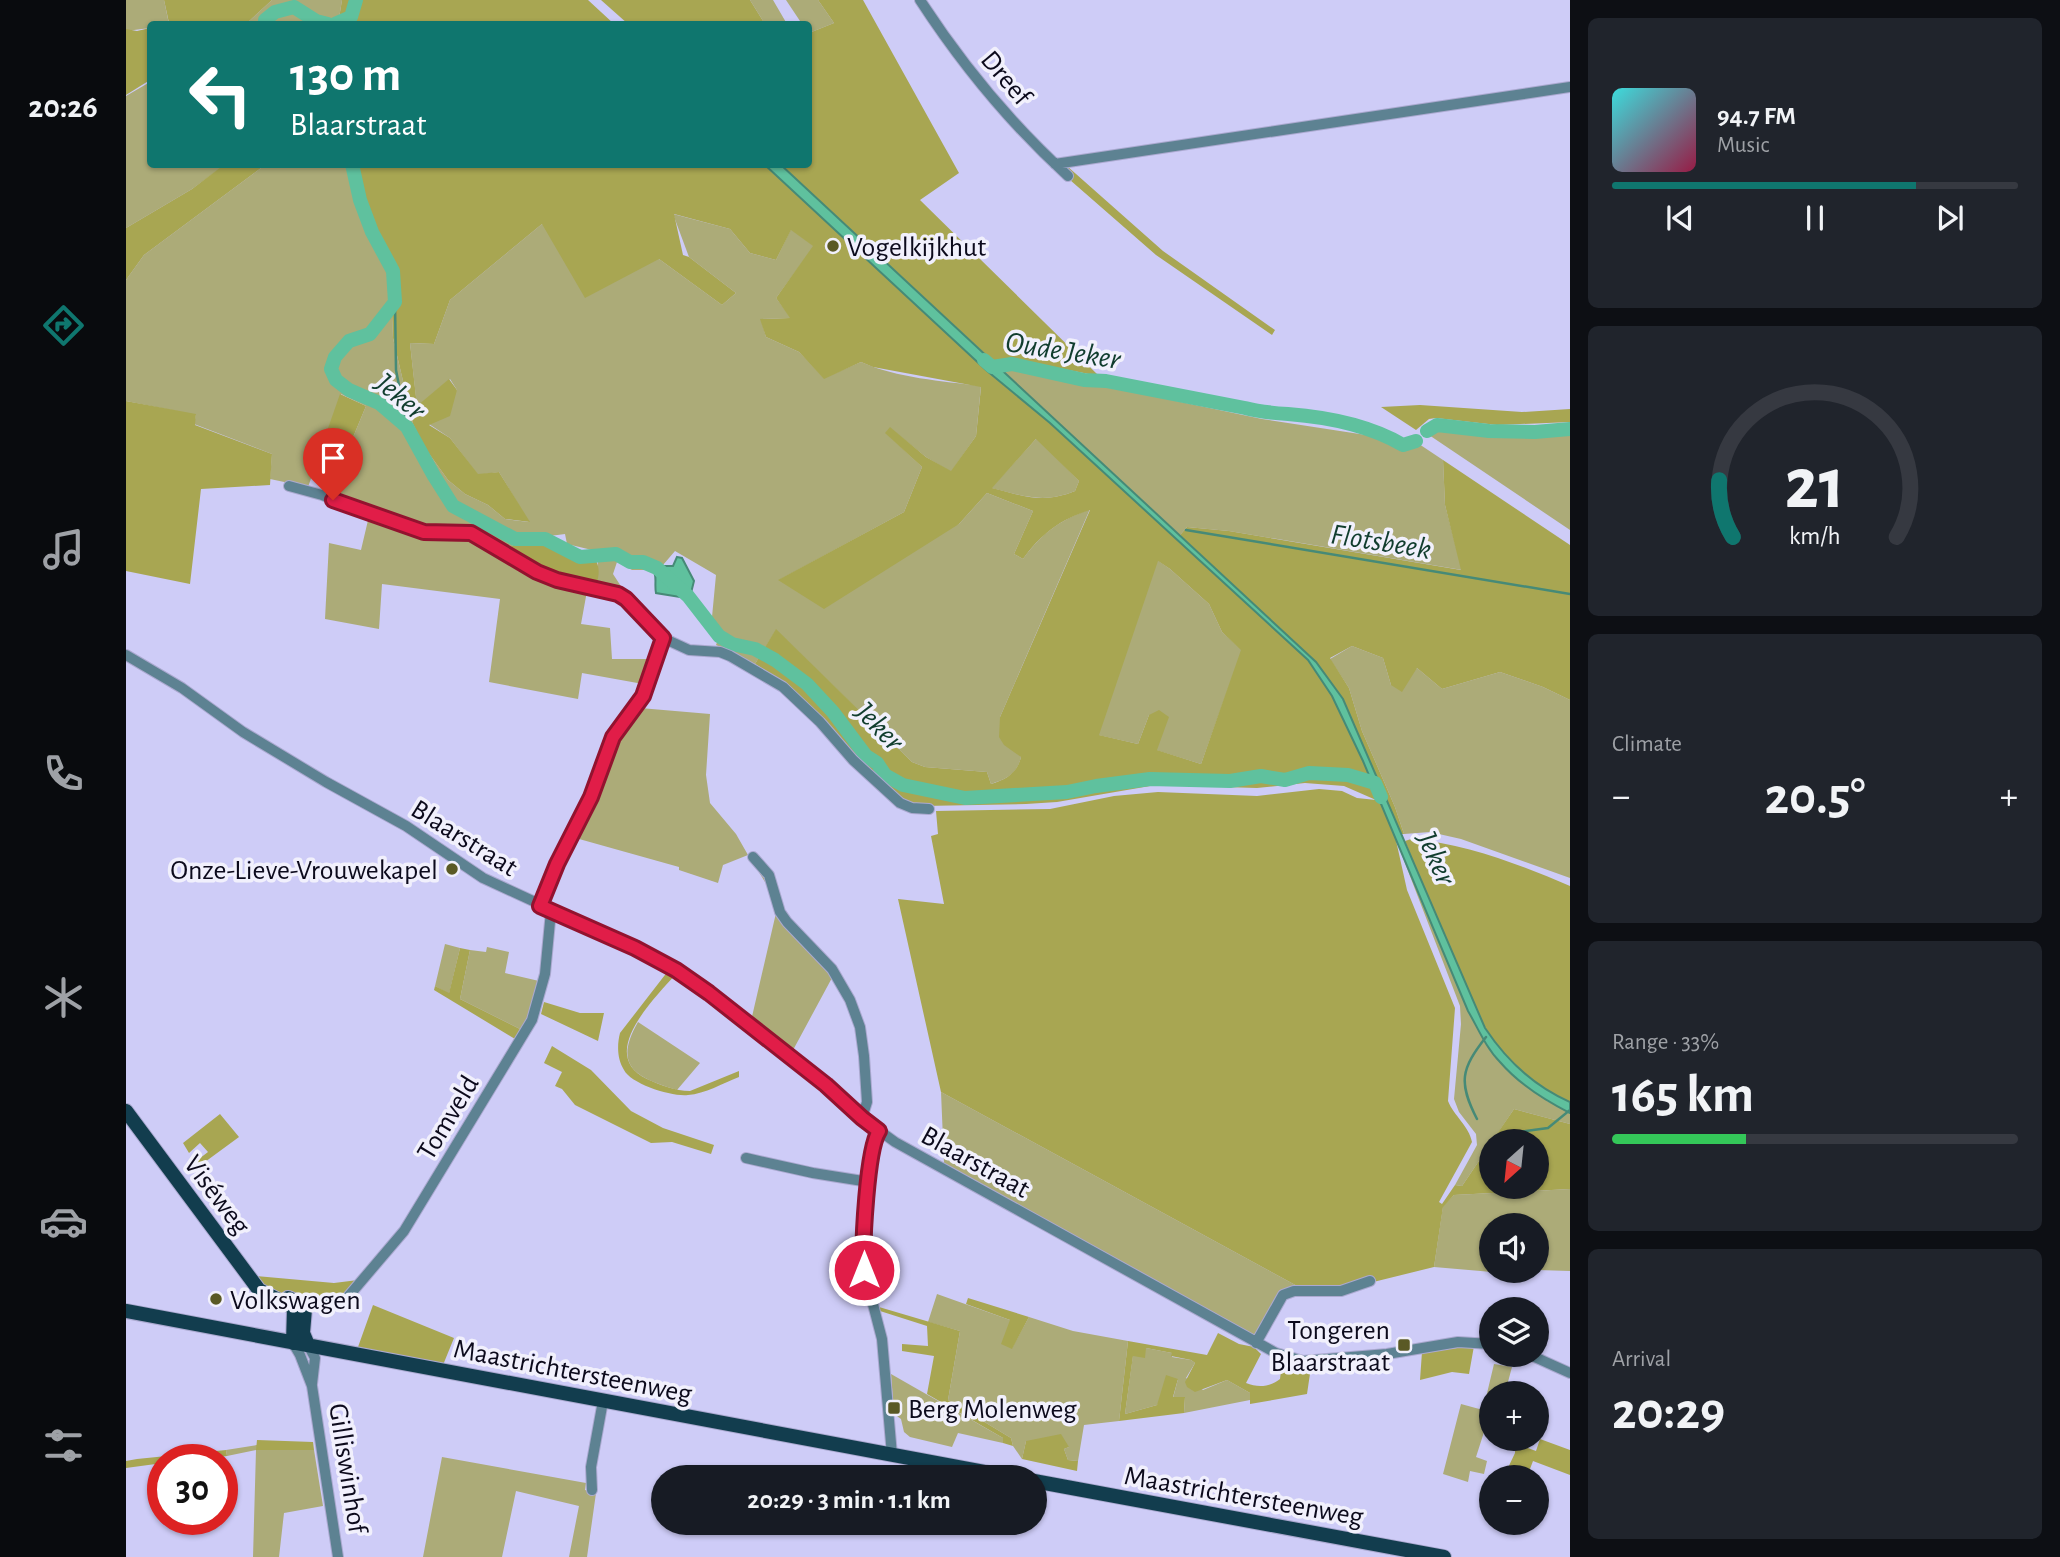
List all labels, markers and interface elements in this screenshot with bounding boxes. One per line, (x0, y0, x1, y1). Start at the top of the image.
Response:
street label: Dreef (975, 46, 1037, 112)
icon: left (175, 49, 266, 140)
text: 130 m (290, 51, 401, 100)
text: 20:26 (28, 91, 98, 123)
text: 94.7 FM (1717, 103, 1796, 129)
text: Blaarstraat (290, 109, 427, 141)
text: Music (1717, 134, 1769, 157)
icon: previous (1661, 199, 1699, 237)
icon: pause (1796, 199, 1834, 237)
icon: next (1931, 199, 1969, 237)
place label: Vogelkijkhut (847, 234, 986, 262)
marker: Vogelkijkhut (825, 238, 841, 254)
icon: directions (39, 301, 88, 350)
water label: Oude Jeker (1003, 327, 1124, 375)
water label: Jeker (369, 367, 432, 427)
pin (303, 428, 363, 500)
icon: arrive (314, 439, 352, 477)
text: 21 (1785, 449, 1845, 522)
water label: Flotsbeek (1328, 519, 1433, 565)
text: km/h (1789, 523, 1841, 548)
icon: music (39, 525, 88, 574)
water label: Jeker (849, 696, 910, 758)
text: Climate (1612, 733, 1682, 756)
icon: phone (39, 749, 88, 798)
text: 20.5° (1764, 771, 1866, 823)
text: − (1612, 778, 1630, 816)
text: + (2000, 778, 2018, 816)
street label: Blaarstraat (406, 795, 522, 882)
water label: Jeker (1411, 827, 1461, 890)
place label: Onze-Lieve-Vrouwekapel (170, 857, 438, 885)
marker: Onze-Lieve-Vrouwekapel (444, 861, 460, 877)
icon: climate (39, 973, 88, 1022)
text: Range · 33% (1612, 1031, 1719, 1054)
text: 165 km (1612, 1069, 1754, 1121)
street label: Tomveld (413, 1071, 485, 1165)
street label: Blaarstraat (916, 1122, 1034, 1204)
north arrow (1479, 1129, 1549, 1199)
map controls (1479, 1129, 1549, 1535)
street label: Viséweg (178, 1151, 255, 1240)
icon: car (39, 1197, 88, 1246)
button: sound (1479, 1213, 1549, 1283)
position arrow (827, 1233, 901, 1307)
place label: Volkswagen (230, 1287, 361, 1315)
marker: Volkswagen (208, 1291, 224, 1307)
button: layers (1479, 1297, 1549, 1367)
place label: Tongeren Blaarstraat (1271, 1317, 1390, 1377)
street label: Maastrichtersteenweg (451, 1335, 694, 1409)
marker: Tongeren Blaarstraat (1396, 1337, 1412, 1353)
text: Arrival (1612, 1348, 1671, 1371)
button: + (1479, 1381, 1549, 1451)
text: 20:29 (1612, 1386, 1725, 1438)
place label: Berg Molenweg (908, 1396, 1077, 1424)
marker: Berg Molenweg (886, 1400, 902, 1416)
street label: Gilliswinhof (323, 1401, 371, 1537)
icon: filters (39, 1421, 88, 1470)
speed limit sign: 30 (147, 1444, 238, 1535)
street label: Maastrichtersteenweg (1122, 1462, 1366, 1532)
button: − (1479, 1465, 1549, 1535)
text: 20:29 · 3 min · 1.1 km (747, 1487, 951, 1513)

